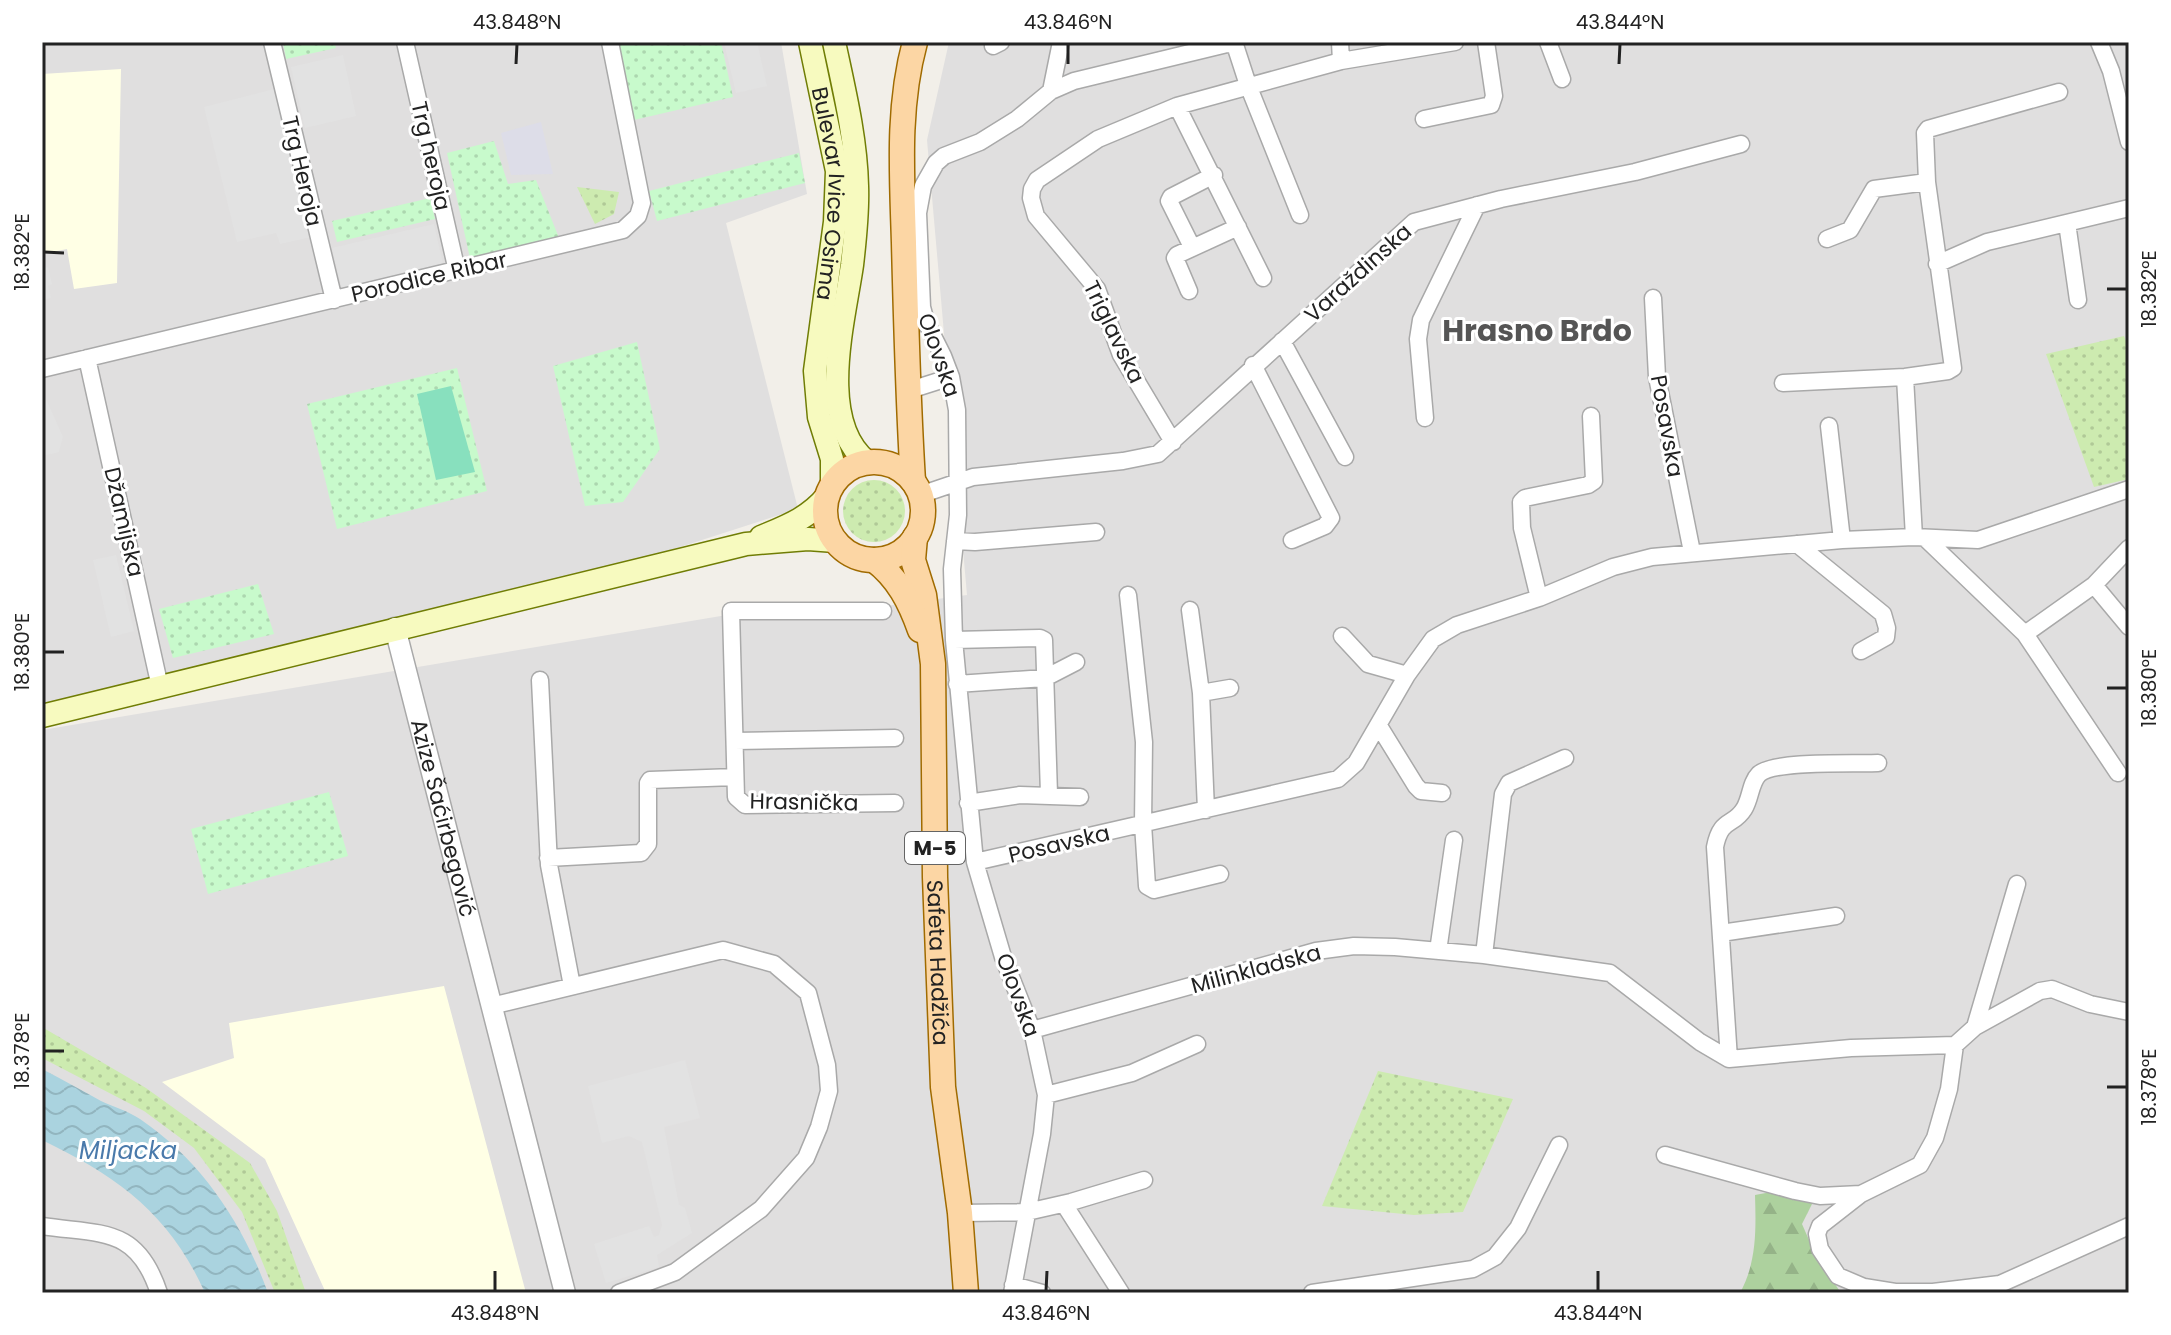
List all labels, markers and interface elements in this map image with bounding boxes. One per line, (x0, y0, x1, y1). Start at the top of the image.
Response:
text: 43.848°N (473, 8, 561, 36)
text: 43.846°N (1024, 8, 1112, 36)
text: 43.844°N (1576, 8, 1664, 36)
street label: Bulevar Ivice Osima (804, 84, 853, 302)
street label: Trg heroja (403, 98, 459, 214)
street label: Trg Heroja (274, 113, 330, 229)
text: 18.382°E (8, 213, 36, 291)
street label: Varaždinska (1298, 216, 1418, 330)
street label: Porodice Ribar (348, 244, 510, 310)
text: 18.382°E (2135, 250, 2163, 328)
street label: Triglavska (1076, 275, 1152, 389)
street label: Olovska (910, 309, 968, 401)
district label: Hrasno Brdo (1442, 309, 1632, 352)
street label: Posavska (1643, 372, 1691, 480)
street label: Džamijska (96, 464, 152, 580)
text: 18.380°E (8, 613, 36, 691)
text: 18.380°E (2135, 649, 2163, 727)
street label: Azize Šaćirbegović (403, 716, 484, 920)
street label: Hrasnička (749, 786, 859, 818)
street label: Posavska (1005, 817, 1113, 871)
road number: M-5 (905, 832, 965, 864)
street label: Safeta Hadžića (920, 879, 957, 1046)
street label: Milinkladska (1188, 937, 1324, 1001)
street label: Olovska (989, 949, 1047, 1041)
text: 18.378°E (8, 1013, 36, 1090)
text: 18.378°E (2135, 1049, 2163, 1126)
water label: Miljacka (79, 1134, 177, 1167)
text: 43.848°N (451, 1299, 539, 1327)
text: 43.846°N (1002, 1299, 1090, 1327)
text: 43.844°N (1554, 1299, 1642, 1327)

